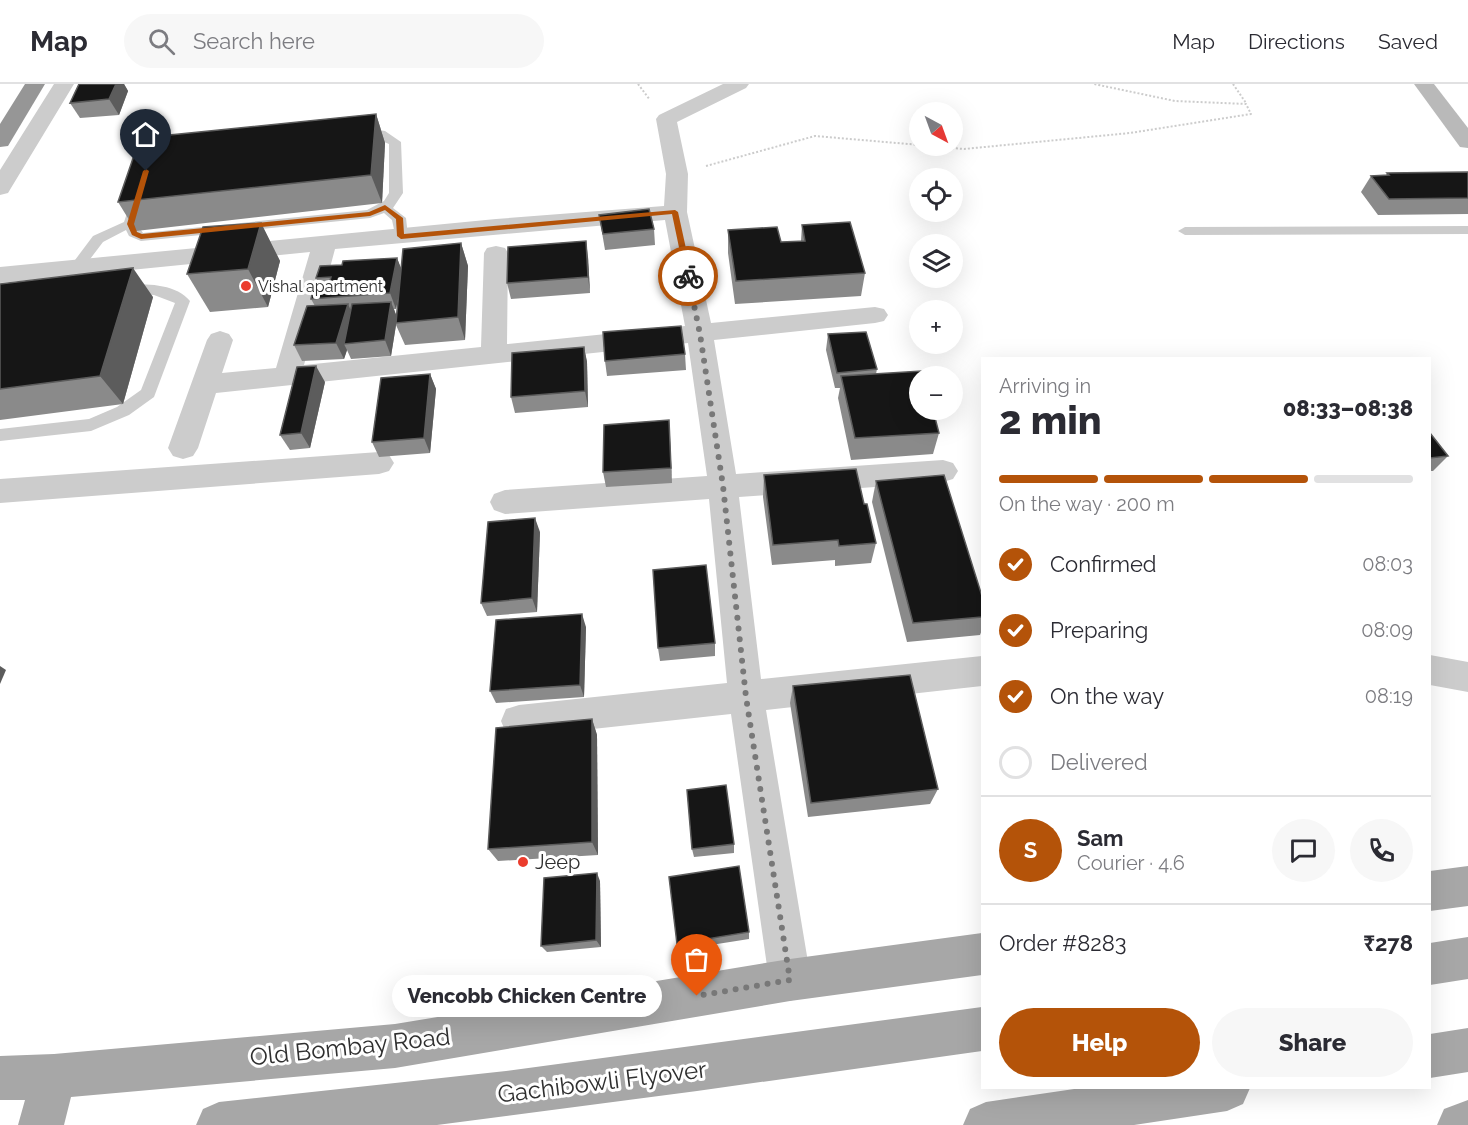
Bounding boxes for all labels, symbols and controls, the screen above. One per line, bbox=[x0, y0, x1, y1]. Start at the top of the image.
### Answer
search box bbox=[124, 14, 544, 68]
text: Map bbox=[30, 25, 88, 58]
icon: search bbox=[145, 25, 178, 58]
text: Search here bbox=[193, 28, 315, 54]
text: Map bbox=[1172, 29, 1215, 54]
text: Directions bbox=[1248, 29, 1345, 54]
text: Saved bbox=[1378, 29, 1438, 54]
north arrow bbox=[909, 102, 963, 156]
map controls bbox=[909, 102, 963, 420]
pin bbox=[120, 109, 171, 171]
icon: home bbox=[129, 118, 162, 151]
button: locate bbox=[909, 168, 963, 222]
button: layers bbox=[909, 234, 963, 288]
courier bbox=[658, 246, 718, 306]
icon: bike bbox=[672, 260, 705, 293]
place label: Vishal apartment bbox=[258, 277, 384, 296]
marker: Vishal apartment bbox=[239, 279, 253, 293]
button: + bbox=[909, 300, 963, 354]
button: − bbox=[909, 366, 963, 420]
text: Arriving in bbox=[999, 374, 1091, 398]
text: 08:33–08:38 bbox=[1283, 395, 1413, 421]
text: 2 min bbox=[999, 397, 1102, 443]
text: On the way · 200 m bbox=[999, 492, 1175, 516]
icon: check bbox=[999, 548, 1032, 581]
text: Confirmed bbox=[1050, 551, 1157, 577]
text: 08:03 bbox=[1362, 552, 1413, 576]
icon: check bbox=[999, 614, 1032, 647]
text: Preparing bbox=[1050, 617, 1148, 643]
text: 08:09 bbox=[1361, 618, 1413, 642]
icon: check bbox=[999, 680, 1032, 713]
text: On the way bbox=[1050, 683, 1164, 709]
text: 08:19 bbox=[1365, 684, 1413, 708]
text: Delivered bbox=[1050, 749, 1148, 775]
button: chat bbox=[1272, 819, 1335, 882]
button: phone bbox=[1350, 819, 1413, 882]
text: Sam bbox=[1077, 825, 1124, 851]
text: S bbox=[1024, 837, 1037, 863]
place label: Jeep bbox=[535, 850, 580, 874]
text: Courier · 4.6 bbox=[1077, 851, 1185, 875]
marker: Jeep bbox=[516, 855, 530, 869]
text: Order #8283 bbox=[999, 930, 1127, 956]
text: ₹278 bbox=[1363, 930, 1413, 956]
pin bbox=[671, 934, 722, 996]
icon: bag bbox=[680, 943, 713, 976]
callout: Vencobb Chicken Centre bbox=[391, 975, 661, 1017]
text: Vencobb Chicken Centre bbox=[408, 984, 646, 1008]
button: Help bbox=[999, 1008, 1200, 1077]
button: Share bbox=[1212, 1008, 1413, 1077]
street label: Old Bombay Road bbox=[248, 1022, 452, 1071]
street label: Gachibowli Flyover bbox=[496, 1054, 709, 1109]

